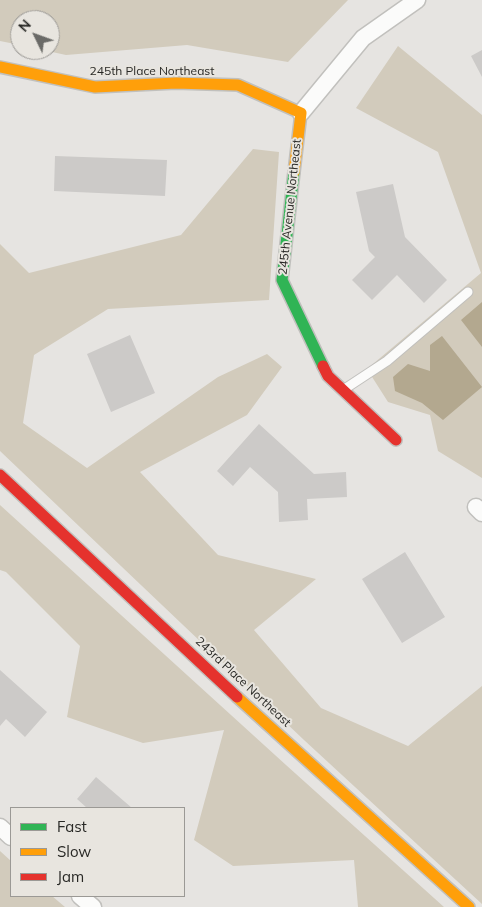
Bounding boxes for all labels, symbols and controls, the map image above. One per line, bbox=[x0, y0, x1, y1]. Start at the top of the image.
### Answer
north arrow bbox=[10, 10, 60, 60]
text: N bbox=[14, 16, 35, 36]
street label: 245th Place Northeast bbox=[90, 64, 214, 78]
street label: 245th Avenue Northeast bbox=[276, 138, 304, 276]
street label: 243rd Place Northeast bbox=[192, 634, 294, 730]
legend bbox=[10, 807, 185, 897]
text: Fast bbox=[57, 817, 87, 836]
text: Slow bbox=[57, 842, 91, 861]
text: Jam bbox=[57, 867, 84, 886]

